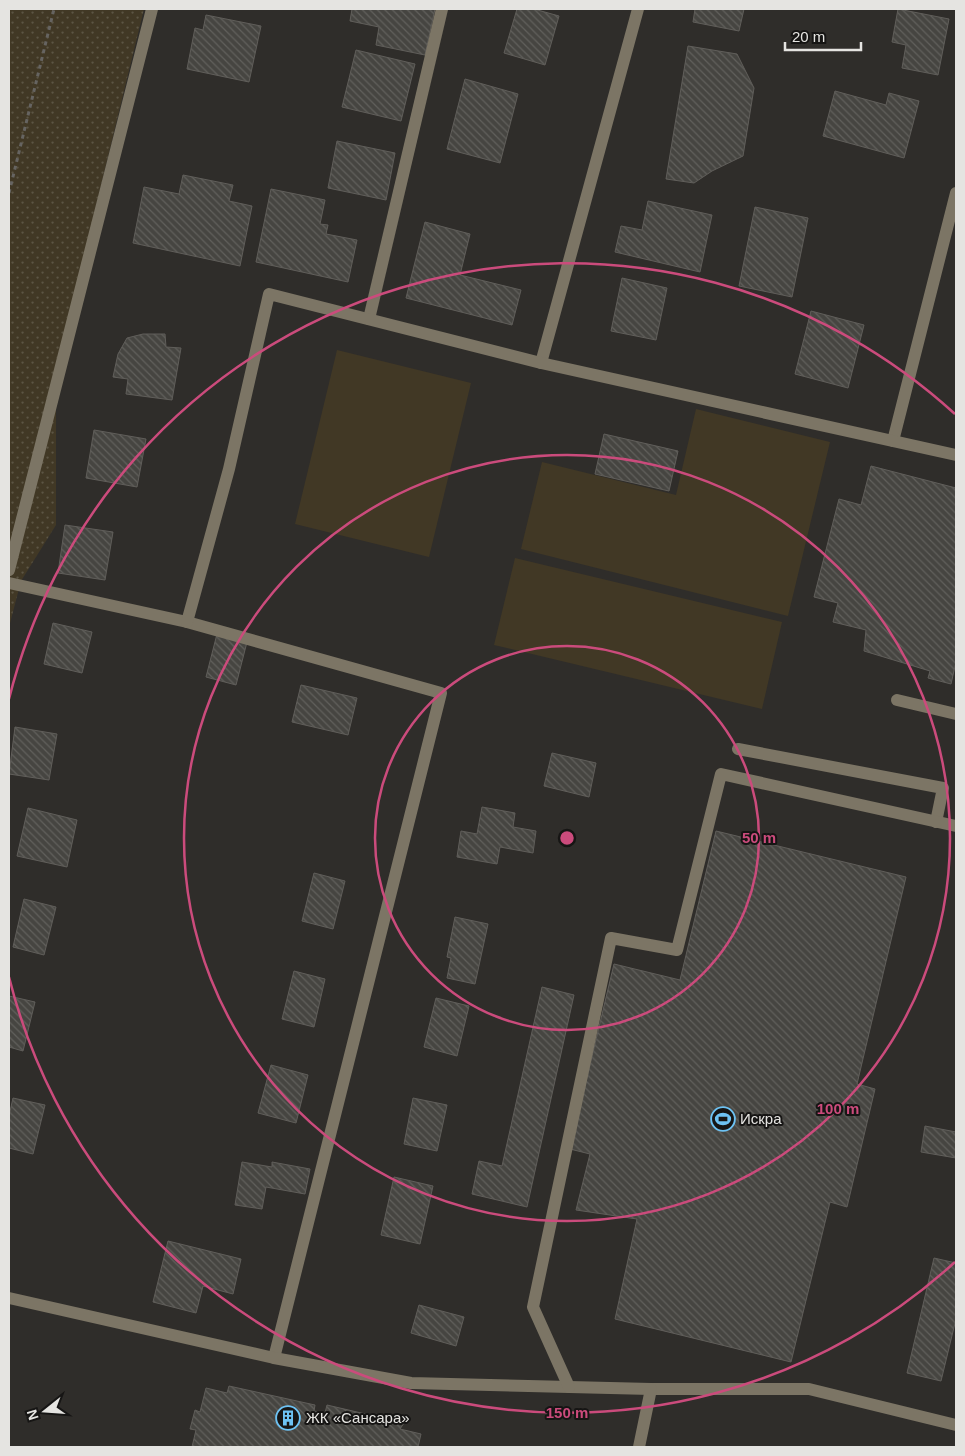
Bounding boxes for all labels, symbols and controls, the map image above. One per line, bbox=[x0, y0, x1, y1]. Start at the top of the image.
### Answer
scale bar bbox=[785, 20, 861, 52]
text: 20 m bbox=[792, 28, 825, 45]
centre of rings bbox=[558, 829, 576, 847]
text: 50 m bbox=[742, 829, 776, 846]
text: 100 m bbox=[817, 1100, 859, 1117]
sports icon: Искра bbox=[710, 1106, 736, 1132]
place label: Искра bbox=[740, 1110, 782, 1127]
north arrow bbox=[20, 1386, 70, 1436]
text: 150 m bbox=[546, 1404, 588, 1421]
building icon: ЖК «Сансара» bbox=[275, 1405, 301, 1431]
text: N bbox=[23, 1408, 42, 1422]
place label: ЖК «Сансара» bbox=[306, 1409, 410, 1426]

